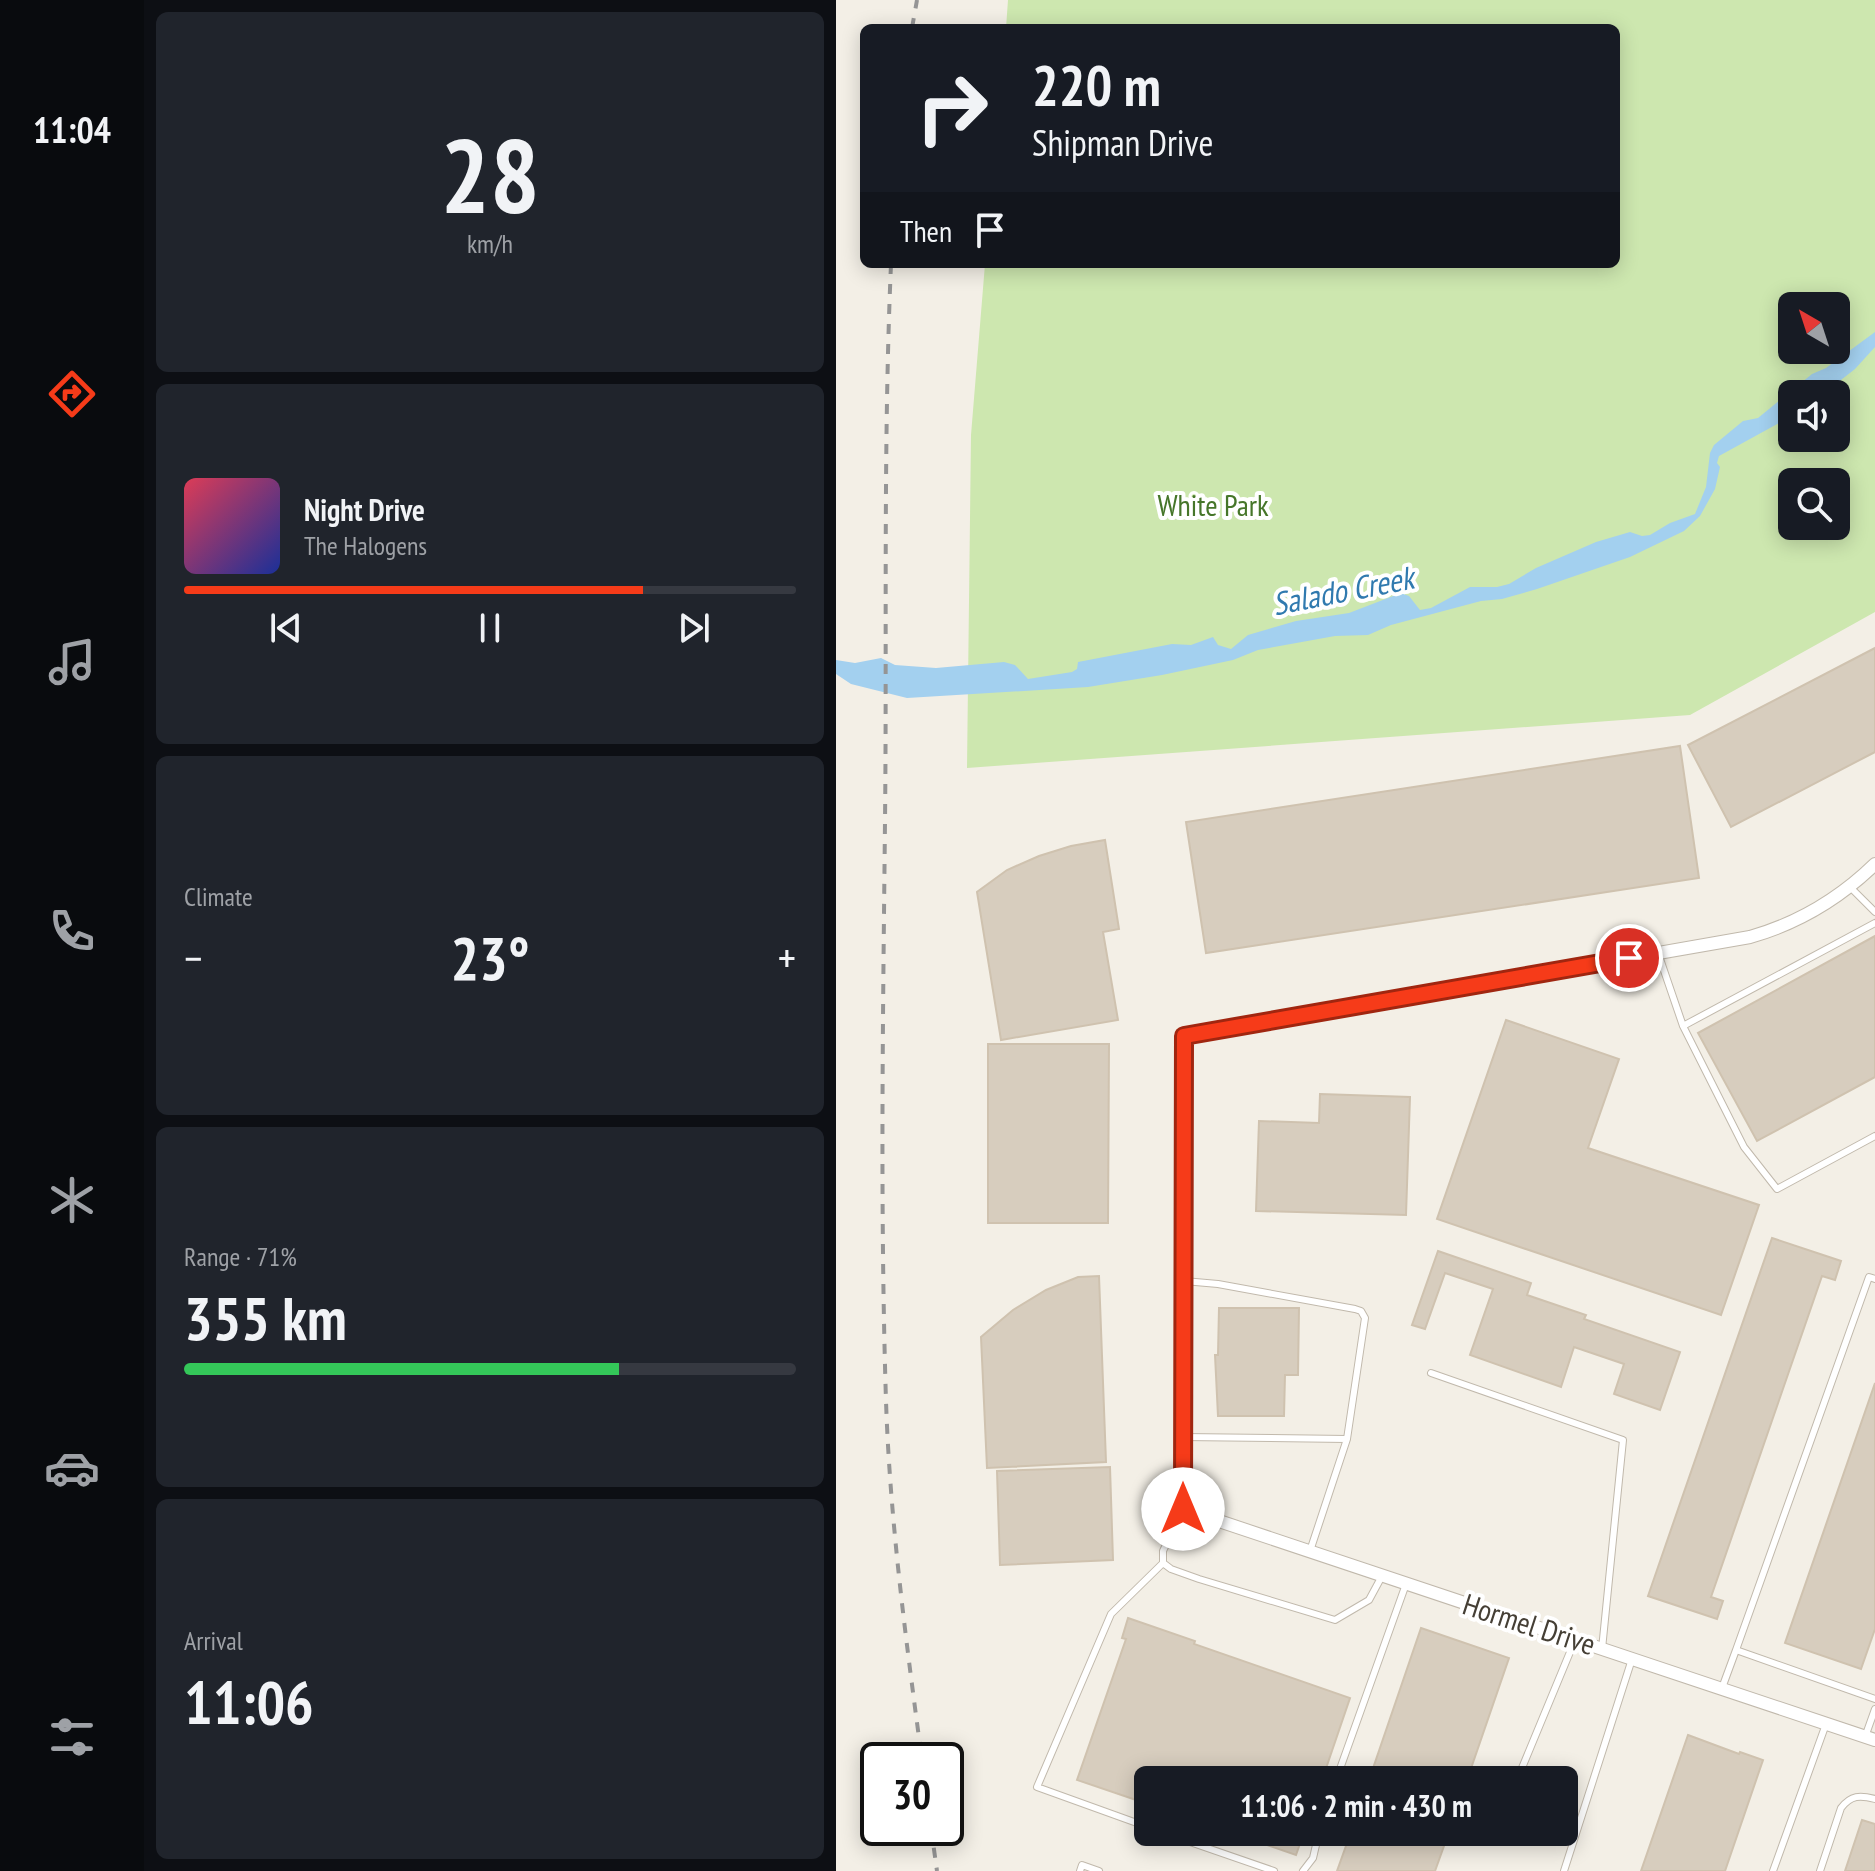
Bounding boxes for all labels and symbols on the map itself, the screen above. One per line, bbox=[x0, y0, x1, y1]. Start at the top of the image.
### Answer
north arrow bbox=[1778, 292, 1850, 364]
park label: White Park bbox=[1157, 485, 1269, 524]
water label: Salado Creek bbox=[1269, 555, 1420, 624]
pin bbox=[1595, 924, 1663, 992]
position arrow bbox=[1141, 1467, 1225, 1551]
street label: Hormel Drive bbox=[1458, 1584, 1601, 1663]
speed limit sign: 30 bbox=[860, 1742, 964, 1846]

